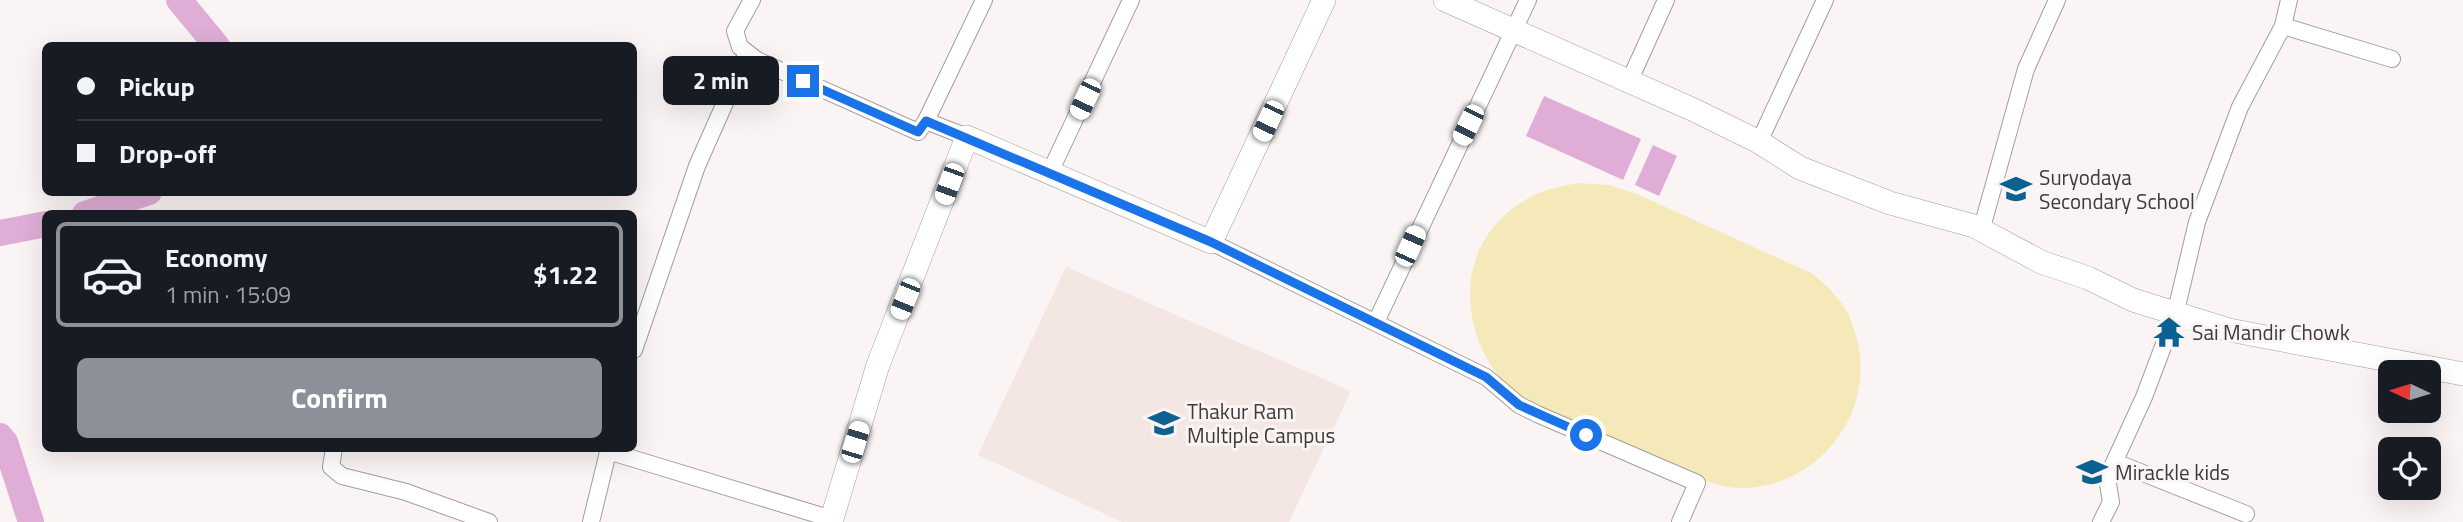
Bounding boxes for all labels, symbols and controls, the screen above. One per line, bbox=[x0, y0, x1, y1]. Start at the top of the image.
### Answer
callout: 2 min bbox=[663, 56, 778, 106]
text: 2 min bbox=[693, 63, 749, 98]
route end bbox=[787, 65, 819, 97]
text: Pickup bbox=[119, 67, 195, 106]
car bbox=[1067, 76, 1104, 122]
car bbox=[1250, 98, 1287, 144]
car bbox=[1450, 102, 1487, 148]
text: Drop-off bbox=[119, 134, 216, 173]
car bbox=[932, 161, 967, 207]
place label: Suryodaya Secondary School bbox=[2039, 161, 2195, 217]
school or university icon: Suryodaya Secondary School bbox=[1999, 172, 2033, 206]
car bbox=[1392, 223, 1429, 269]
text: Economy bbox=[165, 238, 267, 277]
icon: car bbox=[81, 243, 144, 306]
text: $1.22 bbox=[533, 255, 598, 294]
car bbox=[888, 276, 923, 322]
text: 1 min · 15:09 bbox=[165, 277, 291, 312]
temple icon: Sai Mandir Chowk bbox=[2152, 315, 2186, 349]
place label: Sai Mandir Chowk bbox=[2192, 316, 2350, 348]
button: Confirm bbox=[77, 358, 602, 438]
north arrow bbox=[2378, 360, 2441, 424]
map controls bbox=[2378, 360, 2441, 500]
place label: Thakur Ram Multiple Campus bbox=[1187, 395, 1335, 451]
school or university icon: Thakur Ram Multiple Campus bbox=[1147, 406, 1181, 440]
car bbox=[839, 419, 872, 465]
route start bbox=[1570, 419, 1602, 451]
button: locate bbox=[2378, 437, 2441, 500]
school or university icon: Mirackle kids bbox=[2075, 455, 2109, 489]
place label: Mirackle kids bbox=[2115, 456, 2230, 488]

